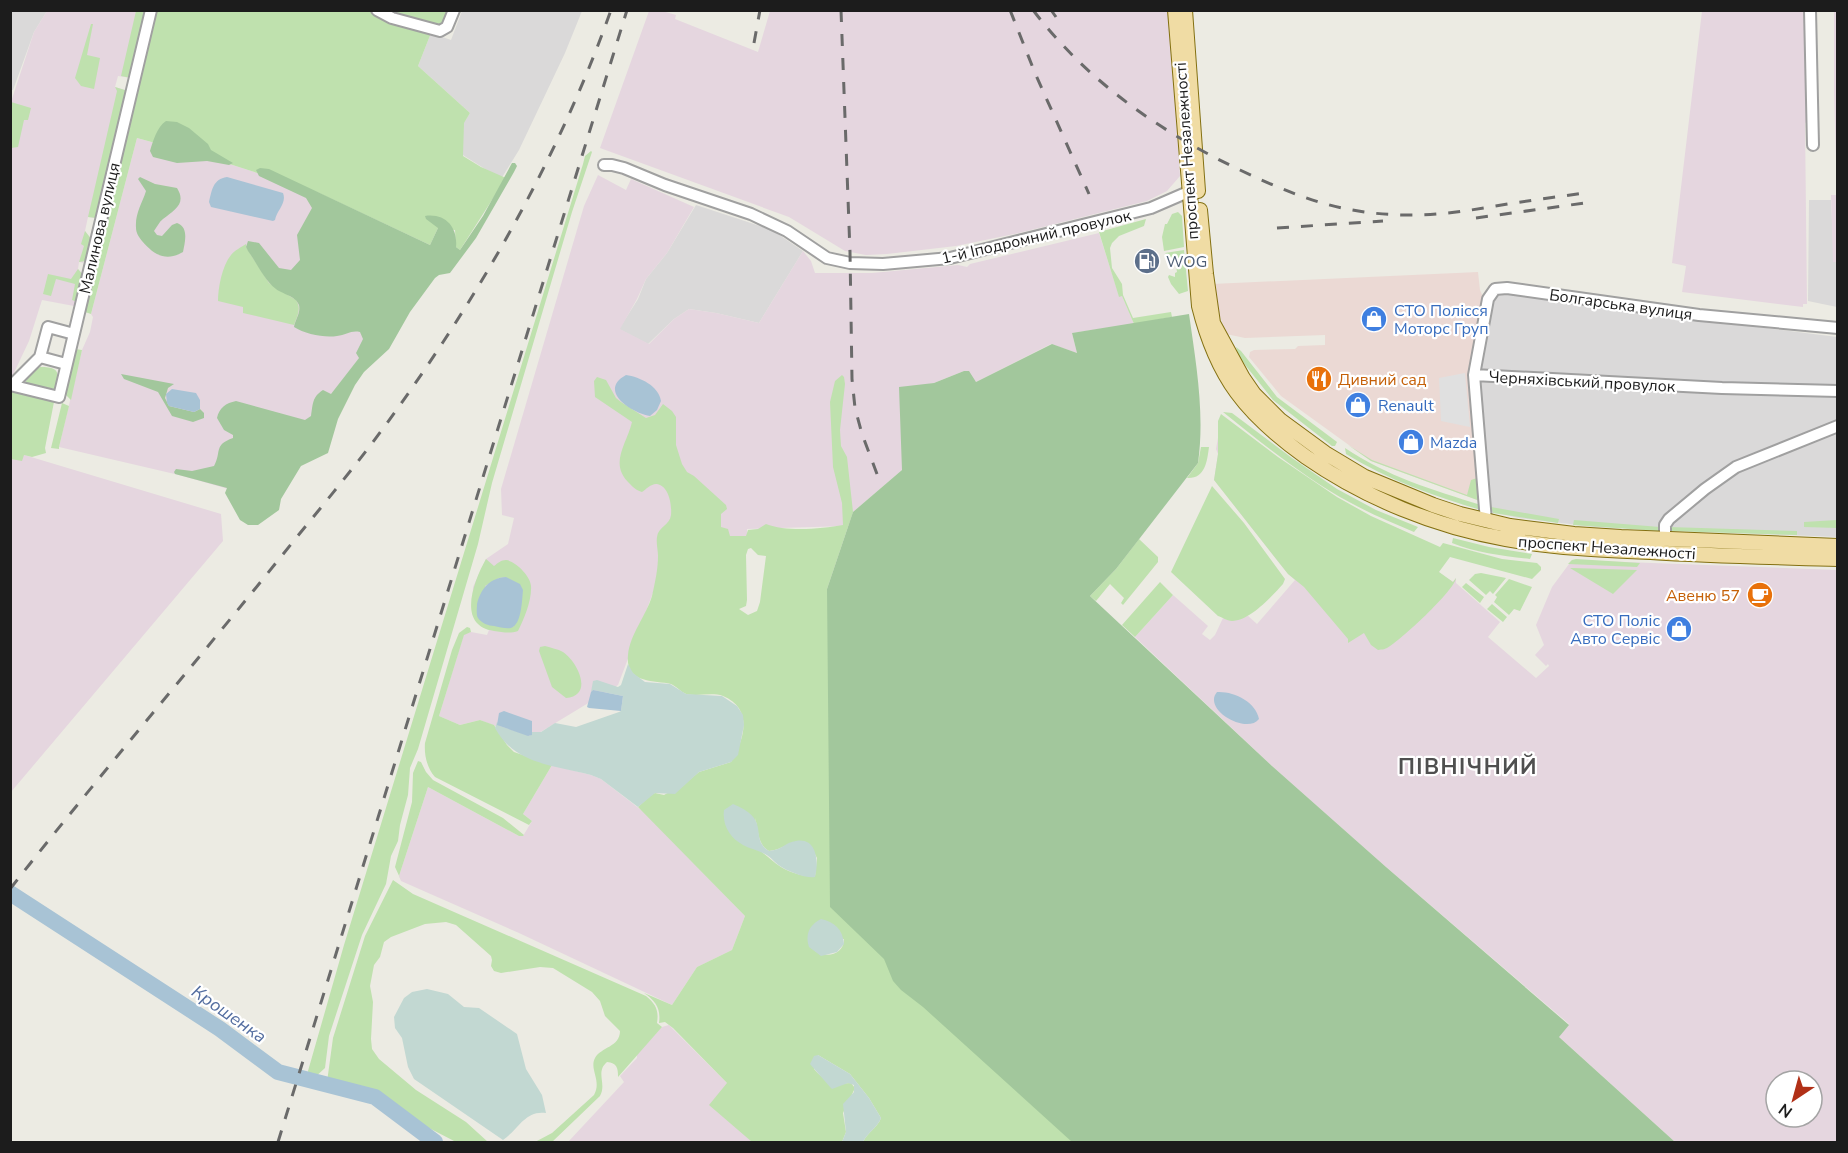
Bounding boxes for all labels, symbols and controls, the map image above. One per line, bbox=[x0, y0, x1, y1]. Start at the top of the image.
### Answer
street label: проспект Незалежності bbox=[1170, 61, 1204, 240]
street label: Малинова вулиця bbox=[74, 160, 126, 296]
street label: 1-й Іподромний провулок bbox=[939, 204, 1134, 270]
fuel station icon: WOG bbox=[1132, 246, 1162, 276]
place label: WOG bbox=[1166, 251, 1207, 273]
street label: Болгарська вулиця bbox=[1548, 284, 1694, 326]
place label: СТО Полісся Моторс Груп bbox=[1394, 300, 1489, 340]
shop icon: СТО Полісся Моторс Груп bbox=[1359, 304, 1389, 334]
restaurant icon: Дивний сад bbox=[1304, 364, 1334, 394]
street label: Черняхівський провулок bbox=[1488, 366, 1676, 398]
place label: Дивний сад bbox=[1338, 369, 1427, 391]
shop icon: Renault bbox=[1343, 390, 1373, 420]
place label: Renault bbox=[1378, 395, 1434, 417]
shop icon: Mazda bbox=[1396, 427, 1426, 457]
place label: Mazda bbox=[1430, 432, 1477, 454]
street label: проспект Незалежності bbox=[1517, 531, 1696, 565]
cafe icon: Авеню 57 bbox=[1745, 580, 1775, 610]
place label: Авеню 57 bbox=[1666, 585, 1740, 607]
place label: СТО Поліс Авто Сервіс bbox=[1570, 610, 1660, 650]
shop icon: СТО Поліс Авто Сервіс bbox=[1664, 614, 1694, 644]
district label: ПІВНІЧНИЙ bbox=[1398, 752, 1538, 782]
water label: Крошенка bbox=[187, 979, 271, 1049]
north arrow bbox=[1764, 1069, 1824, 1129]
text: N bbox=[1774, 1098, 1797, 1123]

